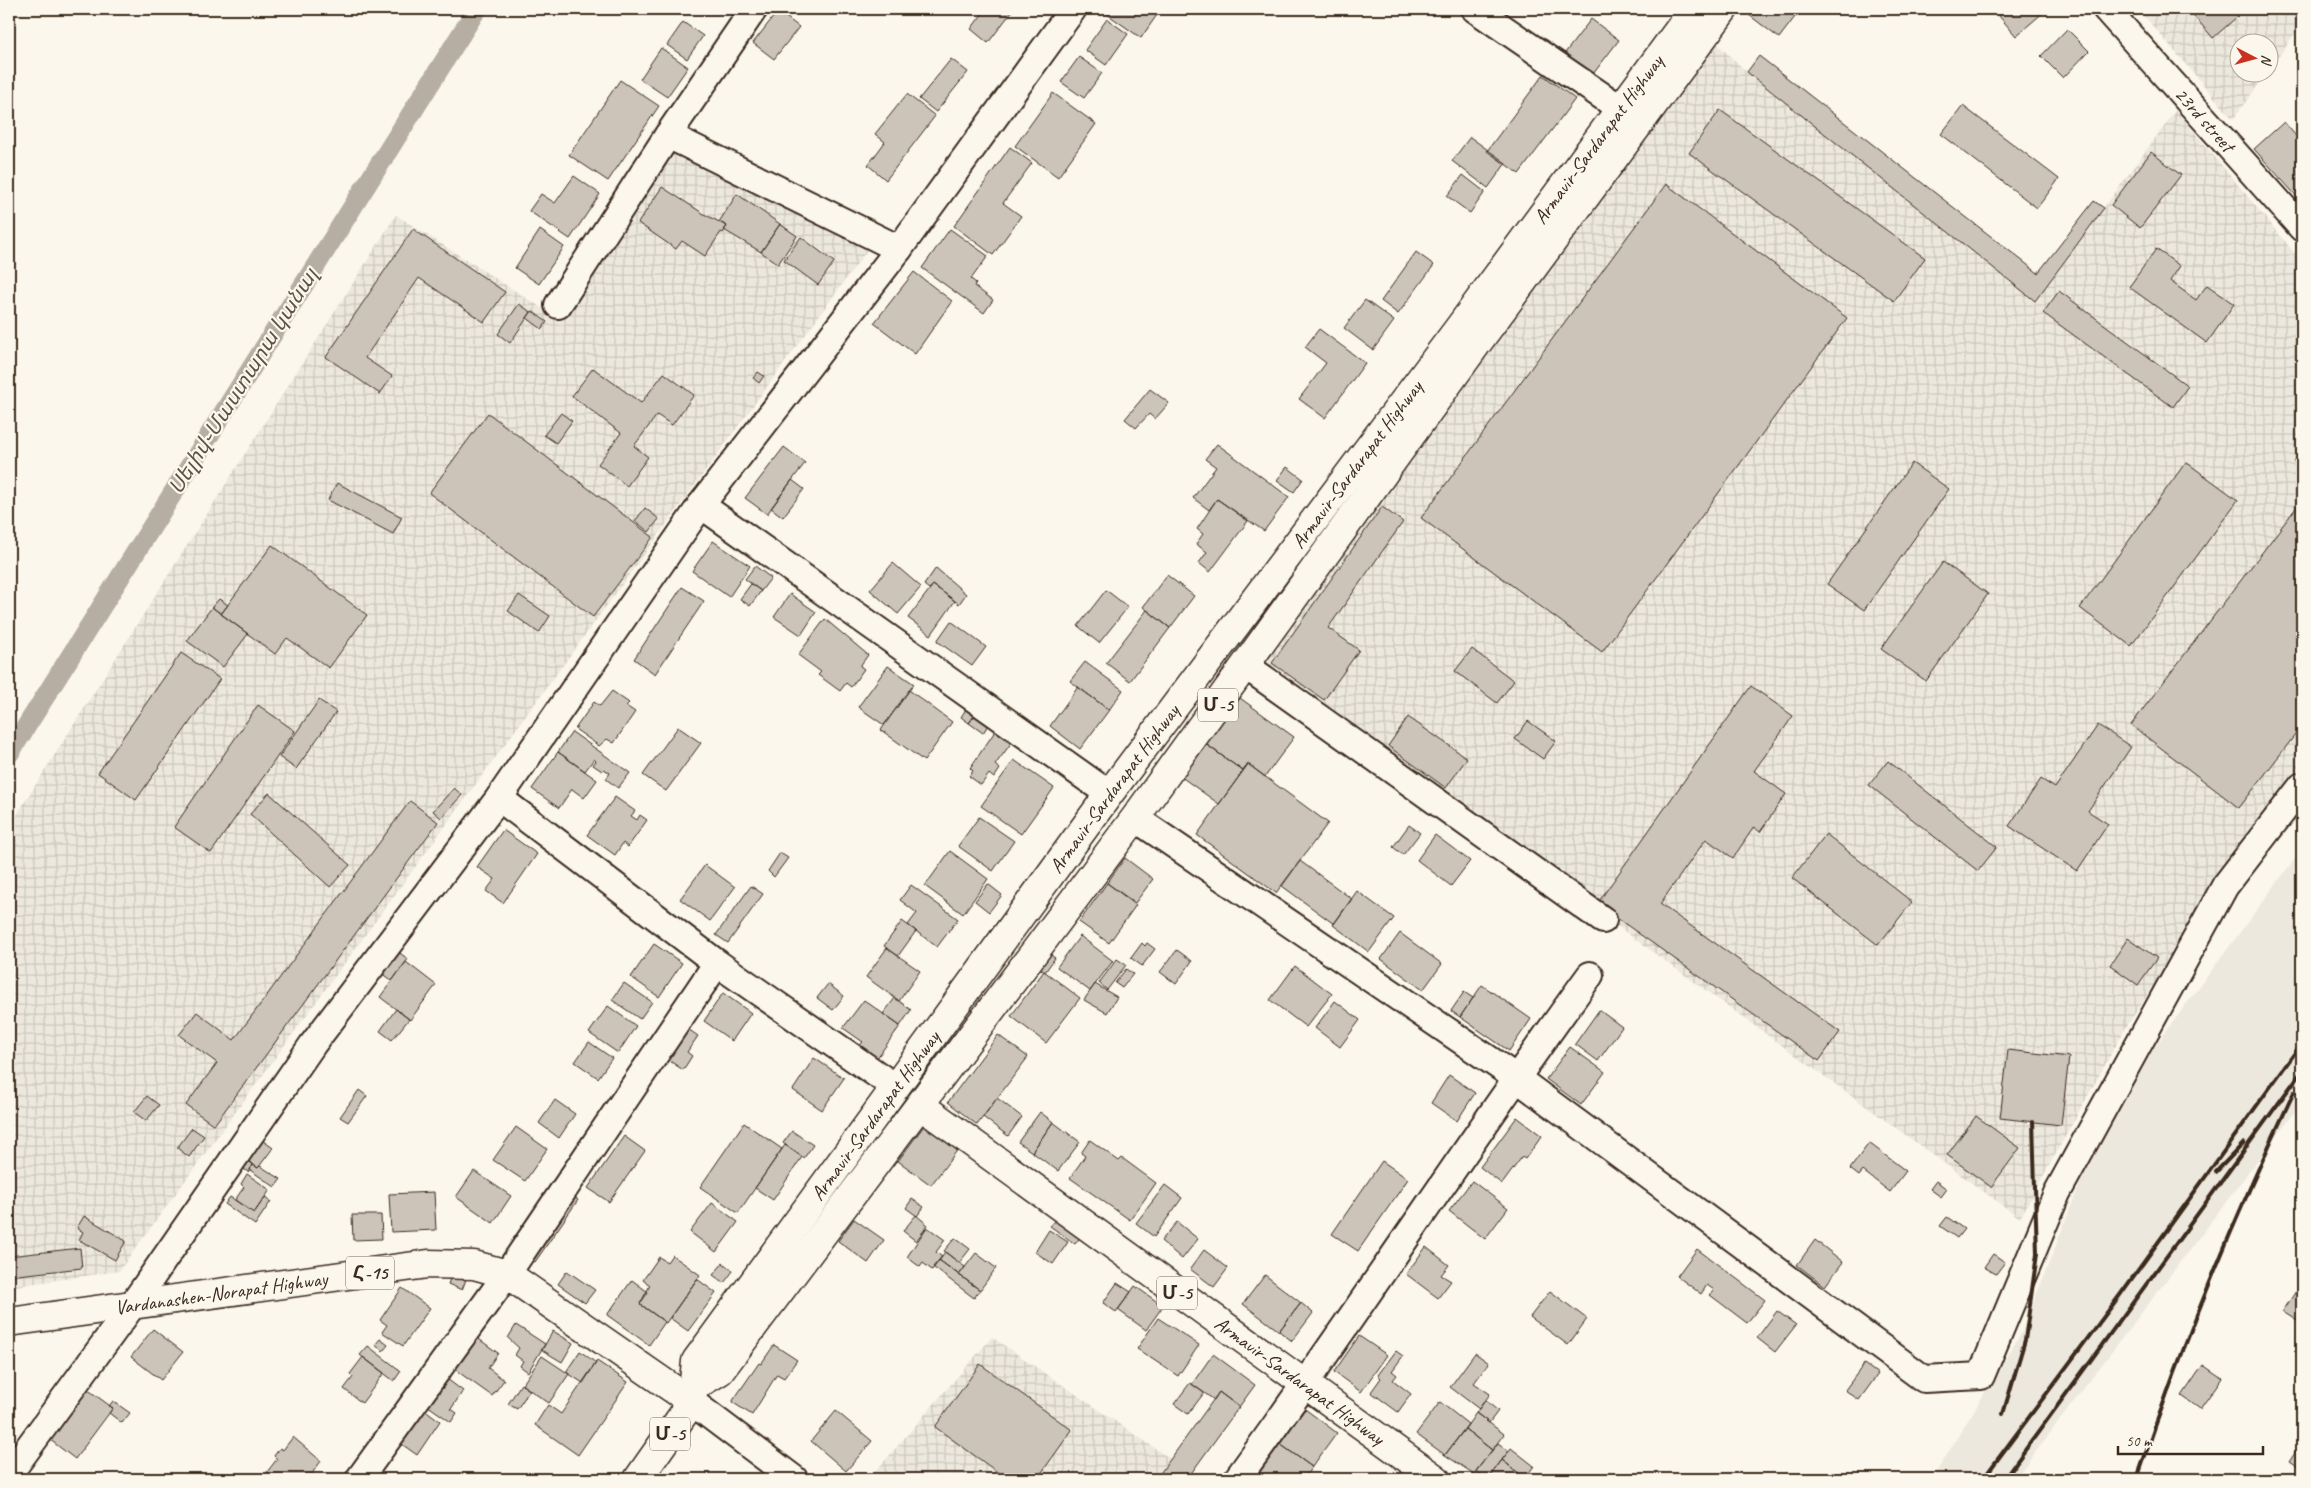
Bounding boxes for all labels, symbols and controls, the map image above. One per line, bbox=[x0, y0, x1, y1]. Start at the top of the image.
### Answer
north arrow bbox=[2228, 32, 2278, 82]
street label: Armavir-Sardarapat Highway bbox=[1528, 48, 1670, 228]
text: N bbox=[2257, 54, 2275, 67]
street label: 23rd street bbox=[2169, 82, 2242, 159]
water label: Սելիվ֊Մաստարա կանալ bbox=[163, 262, 324, 499]
street label: Armavir-Sardarapat Highway bbox=[1285, 374, 1429, 553]
road number: Մ-5 bbox=[1198, 688, 1238, 722]
street label: Armavir-Sardarapat Highway bbox=[1043, 698, 1186, 878]
street label: Armavir-Sardarapat Highway bbox=[805, 1024, 946, 1205]
road number: Հ-15 bbox=[346, 1256, 394, 1290]
street label: Vardanashen-Norapat Highway bbox=[113, 1265, 331, 1320]
road number: Մ-5 bbox=[1157, 1276, 1197, 1310]
street label: Armavir-Sardarapat Highway bbox=[1210, 1310, 1391, 1451]
road number: Մ-5 bbox=[650, 1418, 690, 1450]
scale bar bbox=[2118, 1423, 2264, 1455]
text: 50 m bbox=[2126, 1432, 2153, 1451]

